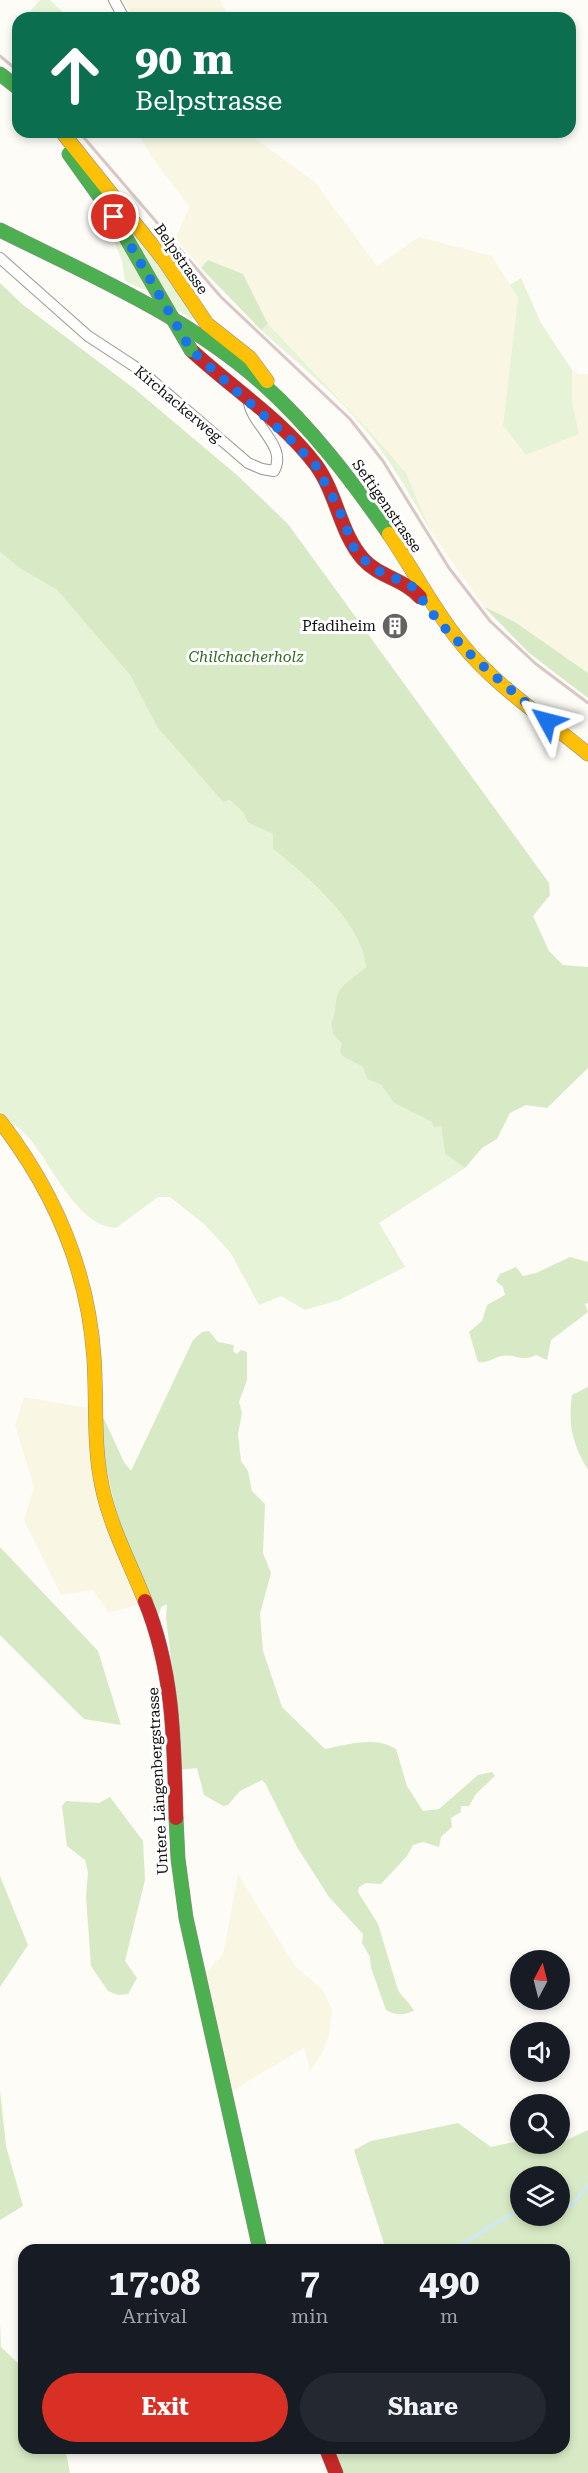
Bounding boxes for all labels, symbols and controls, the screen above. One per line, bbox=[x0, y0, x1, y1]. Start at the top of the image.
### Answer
text: 90 m bbox=[135, 35, 233, 84]
icon: ahead bbox=[36, 36, 114, 114]
text: Belpstrasse bbox=[135, 85, 282, 117]
pin bbox=[88, 191, 139, 242]
icon: arrive bbox=[97, 200, 130, 233]
street label: Belpstrasse bbox=[150, 220, 212, 298]
street label: Kirchackerweg bbox=[131, 362, 226, 446]
street label: Seftigenstrasse bbox=[348, 456, 426, 556]
building icon: Pfadiheim bbox=[380, 611, 410, 641]
place label: Pfadiheim bbox=[302, 617, 376, 635]
park label: Chilchacherholz bbox=[188, 648, 304, 666]
position arrow bbox=[515, 689, 579, 753]
street label: Untere Längenbergstrasse bbox=[144, 1687, 172, 1875]
north arrow bbox=[510, 1950, 570, 2010]
map controls bbox=[510, 1950, 570, 2226]
button: sound bbox=[510, 2022, 570, 2082]
button: search bbox=[510, 2094, 570, 2154]
button: layers bbox=[510, 2166, 570, 2226]
text: 17:08 bbox=[109, 2262, 200, 2304]
text: 7 bbox=[300, 2262, 320, 2304]
text: 490 bbox=[419, 2262, 479, 2304]
text: Arrival bbox=[122, 2304, 187, 2328]
text: min bbox=[291, 2304, 328, 2328]
text: m bbox=[440, 2304, 458, 2328]
button: Exit bbox=[42, 2373, 288, 2442]
button: Share bbox=[300, 2373, 546, 2442]

